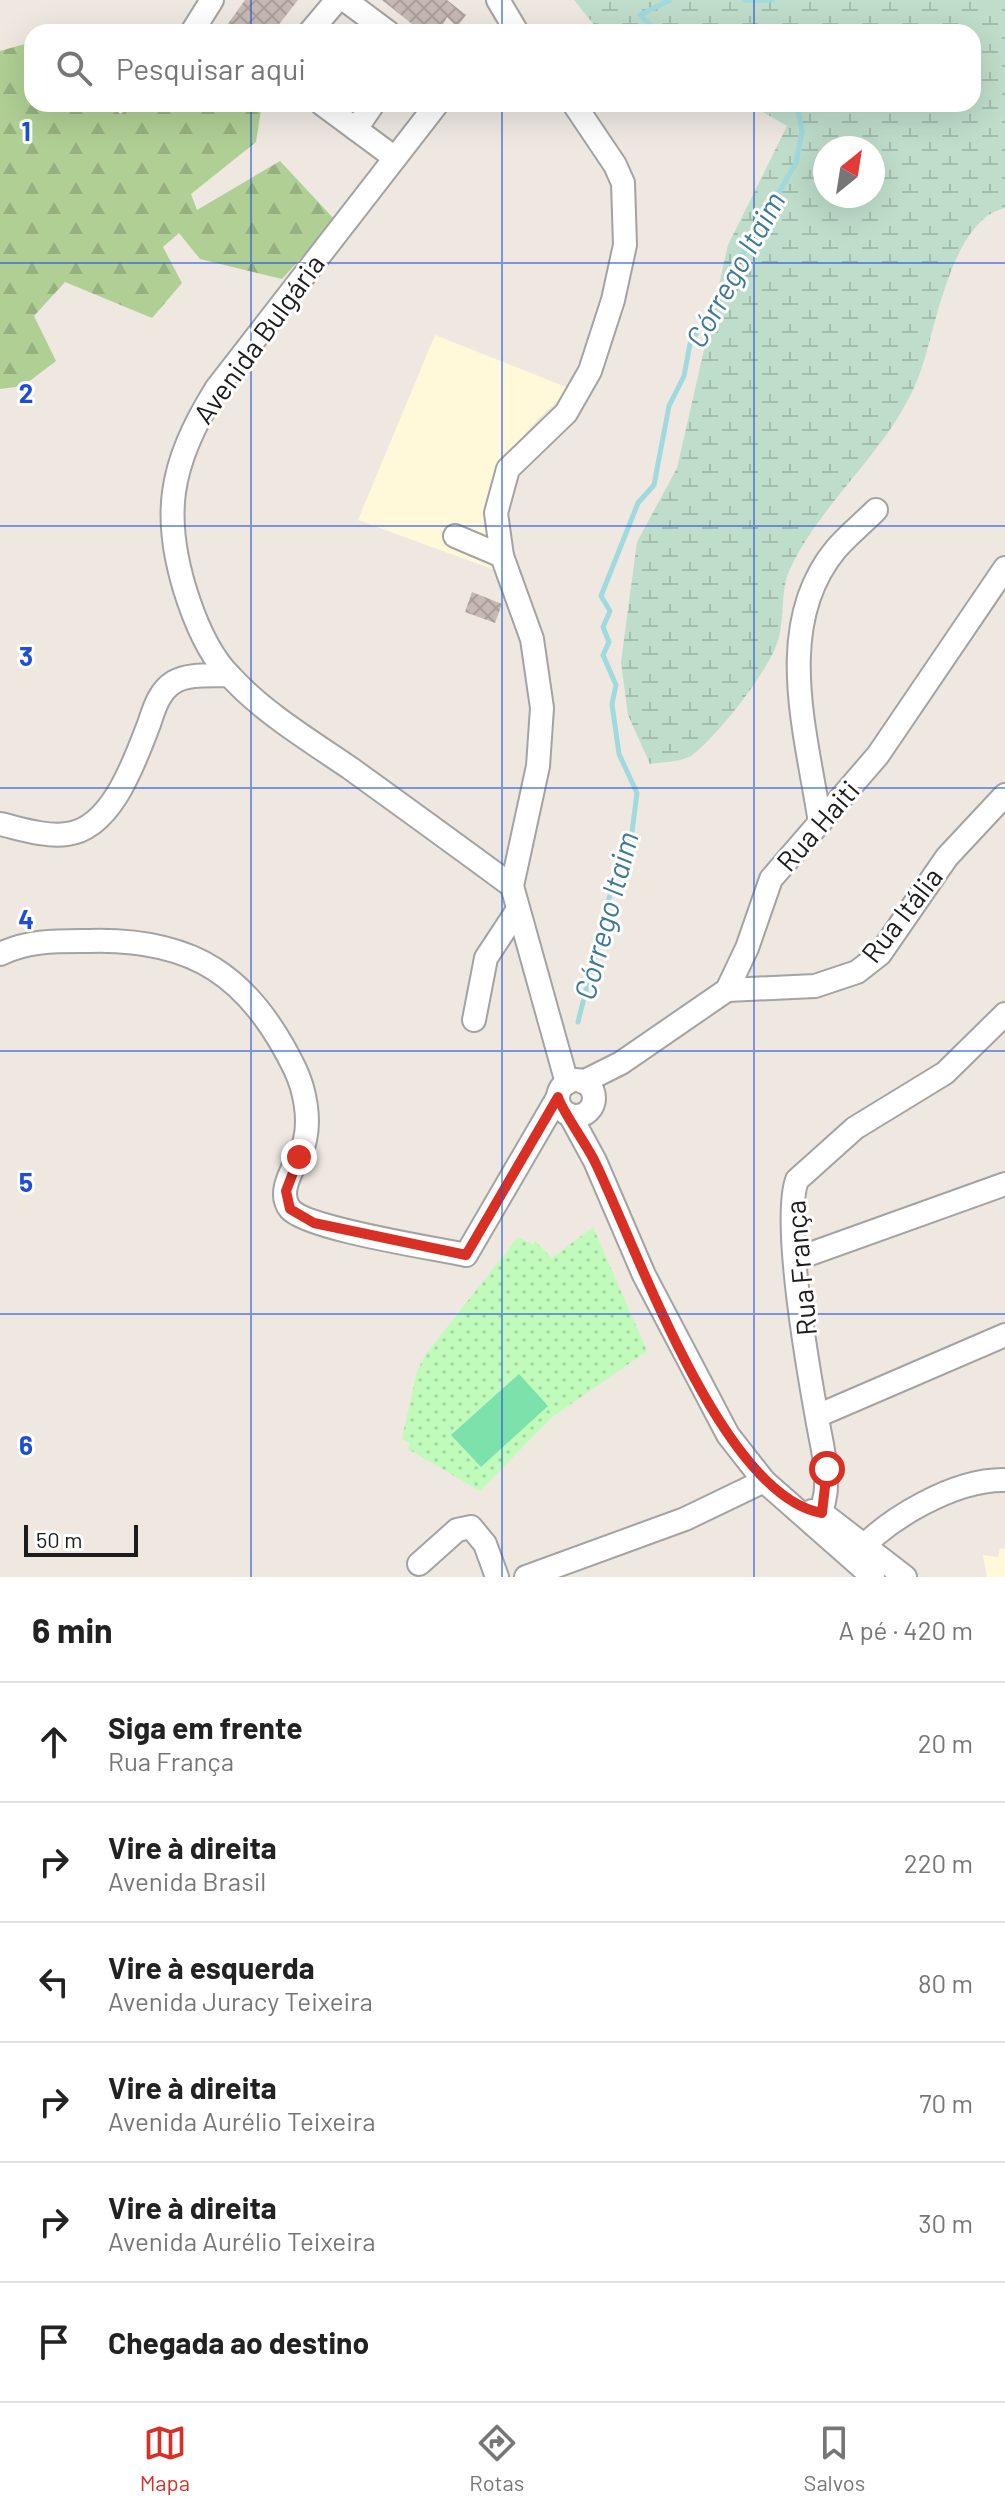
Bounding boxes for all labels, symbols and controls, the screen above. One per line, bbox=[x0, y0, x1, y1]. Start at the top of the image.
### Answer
search box bbox=[24, 24, 981, 112]
icon: search bbox=[52, 46, 96, 90]
text: Pesquisar aqui bbox=[116, 50, 306, 86]
text: 1 bbox=[21, 115, 31, 146]
north arrow bbox=[813, 136, 885, 208]
water label: Córrego Itaim bbox=[677, 185, 792, 353]
street label: Avenida Bulgária bbox=[185, 247, 331, 430]
text: 2 bbox=[19, 377, 33, 408]
text: 3 bbox=[19, 640, 33, 671]
street label: Rua Haiti bbox=[769, 773, 866, 878]
water label: Córrego Itaim bbox=[565, 828, 645, 1003]
street label: Rua Itália bbox=[853, 860, 949, 969]
text: 4 bbox=[18, 903, 34, 934]
route end bbox=[281, 1139, 317, 1175]
text: 5 bbox=[19, 1166, 33, 1197]
street label: Rua França bbox=[777, 1199, 823, 1337]
text: 6 bbox=[19, 1429, 33, 1460]
route start bbox=[809, 1451, 845, 1487]
scale bar bbox=[24, 1521, 138, 1557]
text: 50 m bbox=[36, 1526, 82, 1552]
text: 6 min bbox=[32, 1609, 113, 1650]
text: A pé · 420 m bbox=[838, 1614, 973, 1645]
text: Siga em frente bbox=[108, 1709, 303, 1745]
icon: ahead bbox=[32, 1720, 76, 1764]
text: 20 m bbox=[918, 1727, 973, 1758]
text: Rua França bbox=[108, 1745, 234, 1776]
text: Vire à direita bbox=[108, 1829, 277, 1865]
icon: right bbox=[32, 1840, 76, 1884]
text: 220 m bbox=[904, 1847, 973, 1878]
text: Avenida Brasil bbox=[108, 1865, 266, 1896]
text: Vire à esquerda bbox=[108, 1949, 315, 1985]
icon: left bbox=[32, 1960, 76, 2004]
text: 80 m bbox=[918, 1967, 973, 1998]
text: Avenida Juracy Teixeira bbox=[108, 1985, 373, 2016]
text: Vire à direita bbox=[108, 2069, 277, 2105]
icon: right bbox=[32, 2080, 76, 2124]
text: 70 m bbox=[919, 2087, 973, 2118]
text: Avenida Aurélio Teixeira bbox=[108, 2105, 376, 2136]
text: Vire à direita bbox=[108, 2189, 277, 2225]
icon: right bbox=[32, 2200, 76, 2244]
text: 30 m bbox=[918, 2207, 973, 2238]
text: Avenida Aurélio Teixeira bbox=[108, 2225, 376, 2256]
icon: arrive bbox=[32, 2320, 76, 2364]
text: Chegada ao destino bbox=[108, 2324, 369, 2360]
tab: Mapa bbox=[140, 2421, 190, 2495]
tab: Rotas bbox=[469, 2421, 524, 2495]
tab: Salvos bbox=[804, 2421, 865, 2495]

